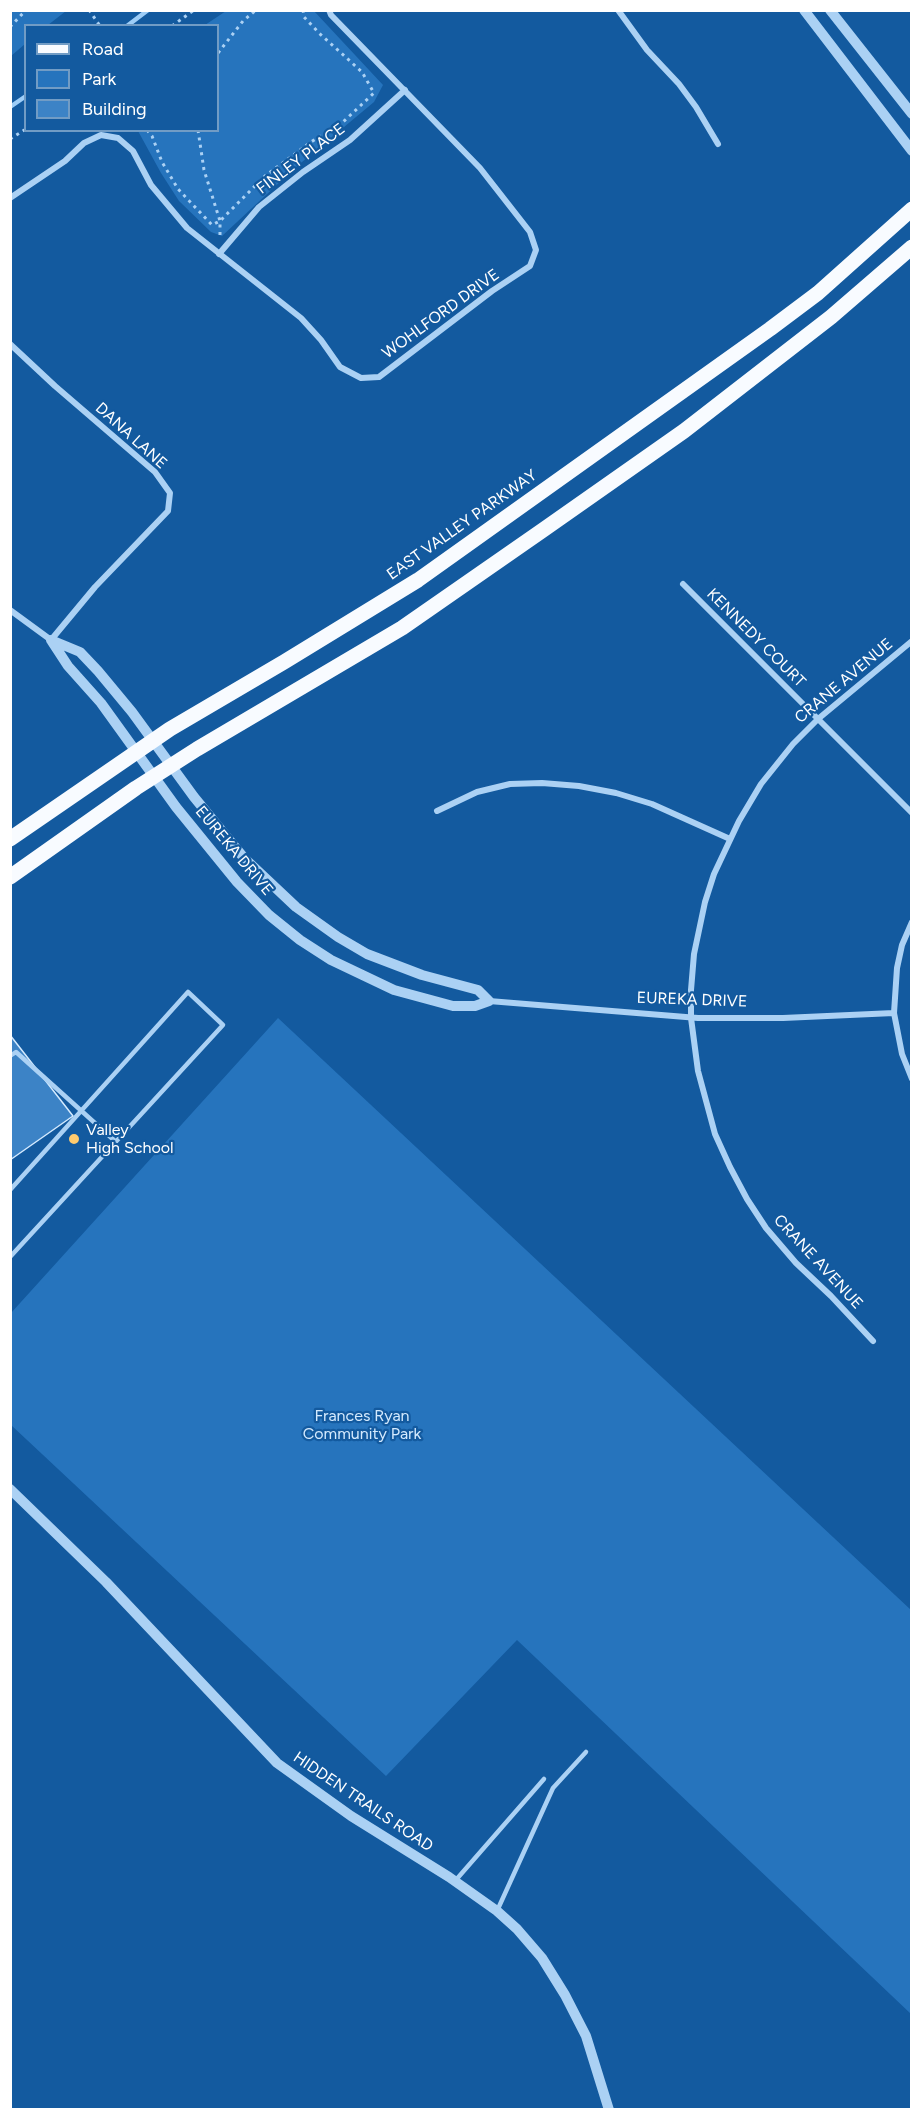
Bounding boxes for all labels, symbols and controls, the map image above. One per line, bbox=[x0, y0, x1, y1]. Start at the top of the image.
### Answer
legend bbox=[24, 24, 219, 132]
text: Road bbox=[82, 38, 123, 60]
text: Park bbox=[82, 68, 116, 90]
text: Building bbox=[82, 98, 147, 120]
street label: FINLEY PLACE bbox=[253, 119, 349, 199]
street label: WOHLFORD DRIVE bbox=[379, 265, 503, 363]
street label: DANA LANE bbox=[91, 399, 171, 473]
street label: EAST VALLEY PARKWAY bbox=[383, 466, 541, 584]
street label: KENNEDY COURT bbox=[703, 585, 809, 691]
street label: CRANE AVENUE bbox=[791, 634, 897, 728]
street label: EUREKA DRIVE bbox=[191, 802, 277, 900]
street label: EUREKA DRIVE bbox=[636, 988, 748, 1012]
place label: Valley High School bbox=[86, 1120, 173, 1158]
marker: Valley High School bbox=[67, 1132, 81, 1146]
street label: CRANE AVENUE bbox=[769, 1211, 867, 1313]
park label: Frances Ryan Community Park bbox=[303, 1406, 421, 1444]
street label: HIDDEN TRAILS ROAD bbox=[289, 1748, 437, 1856]

